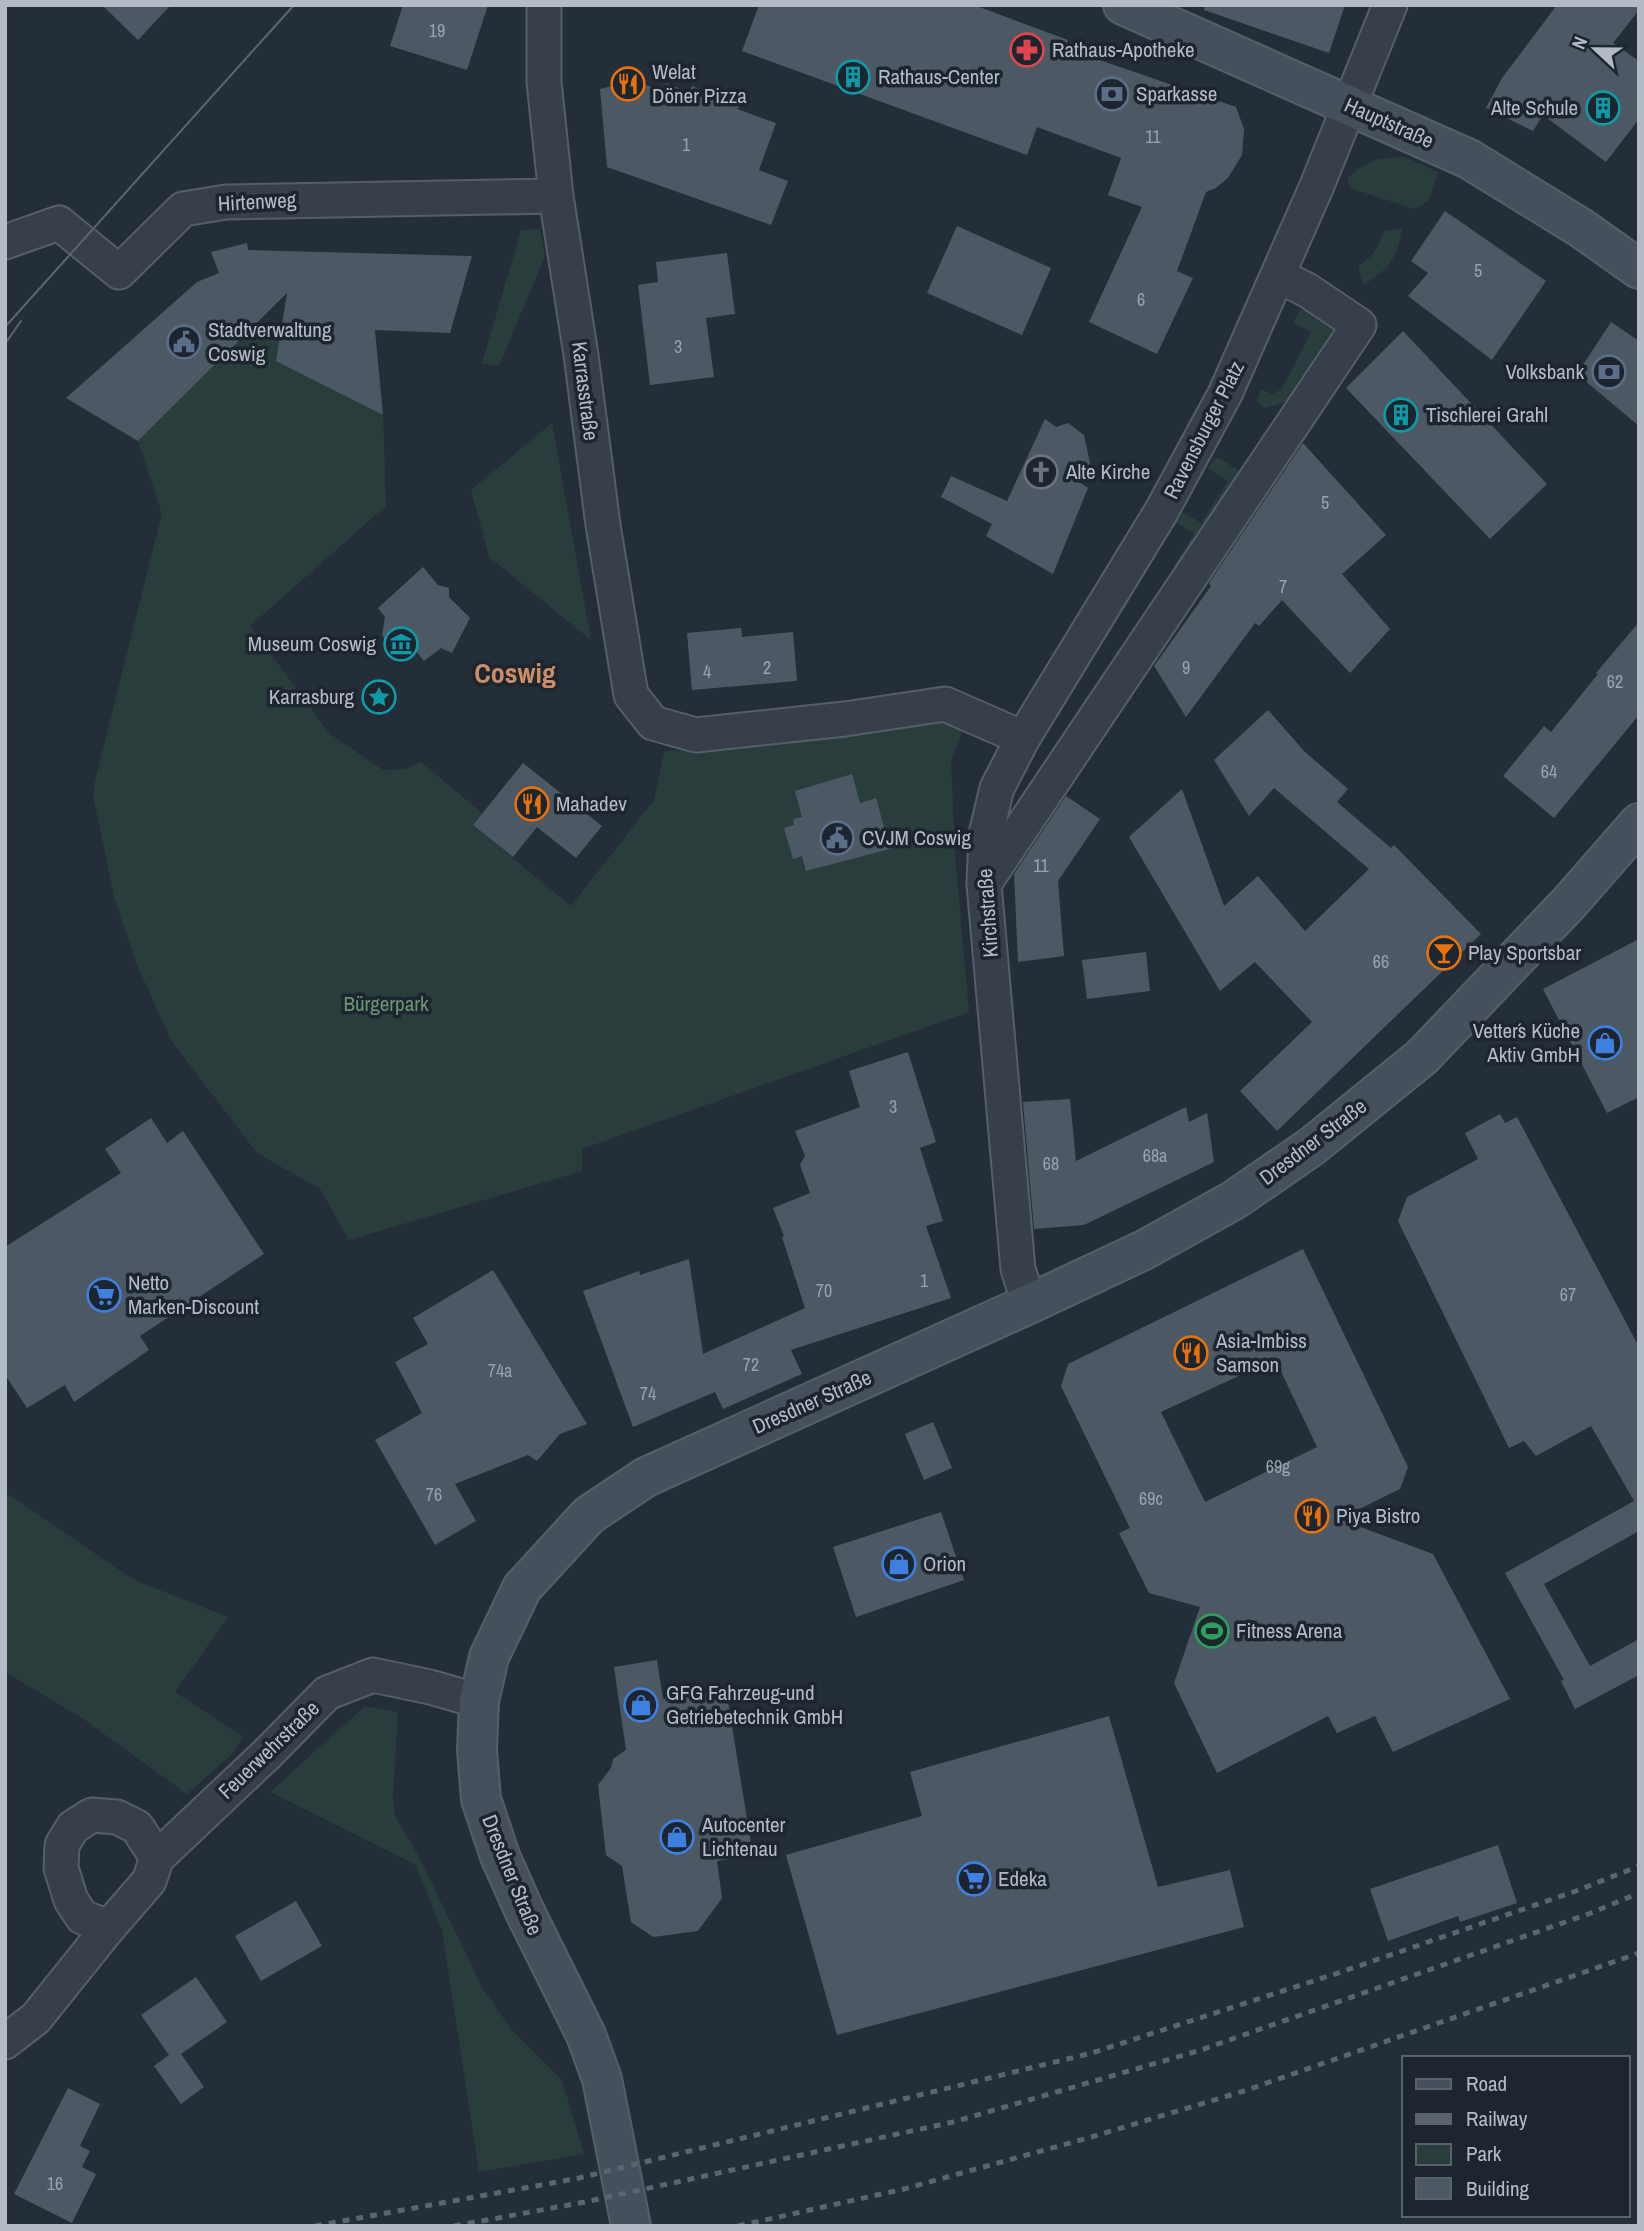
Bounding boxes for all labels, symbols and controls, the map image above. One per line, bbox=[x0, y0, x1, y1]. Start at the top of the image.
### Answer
north arrow bbox=[1560, 14, 1630, 84]
house number: 19 bbox=[429, 18, 445, 43]
pharmacy icon: Rathaus-Apotheke bbox=[1008, 31, 1046, 69]
text: N bbox=[1565, 33, 1593, 53]
place label: Rathaus-Apotheke bbox=[1052, 35, 1195, 64]
place label: Welat Döner Pizza bbox=[652, 57, 747, 110]
building icon: Rathaus-Center bbox=[834, 58, 872, 96]
place label: Rathaus-Center bbox=[878, 62, 1000, 91]
restaurant icon: Welat Döner Pizza bbox=[609, 65, 647, 103]
bank icon: Sparkasse bbox=[1093, 75, 1131, 113]
place label: Sparkasse bbox=[1136, 79, 1217, 108]
building icon: Alte Schule bbox=[1584, 89, 1622, 127]
street label: Hauptstraße bbox=[1340, 90, 1438, 155]
place label: Alte Schule bbox=[1490, 93, 1578, 122]
house number: 11 bbox=[1145, 124, 1161, 149]
house number: 1 bbox=[682, 132, 691, 157]
street label: Hirtenweg bbox=[217, 185, 297, 218]
house number: 5 bbox=[1474, 258, 1482, 283]
house number: 6 bbox=[1137, 287, 1145, 312]
place label: Stadtverwaltung Coswig bbox=[208, 315, 332, 368]
public building icon: Stadtverwaltung Coswig bbox=[165, 323, 203, 361]
house number: 3 bbox=[674, 334, 682, 359]
street label: Karrasstraße bbox=[565, 340, 606, 442]
bank icon: Volksbank bbox=[1590, 353, 1628, 391]
street label: Ravensburger Platz bbox=[1156, 355, 1251, 504]
place label: Volksbank bbox=[1506, 357, 1584, 386]
building icon: Tischlerei Grahl bbox=[1382, 396, 1420, 434]
place label: Tischlerei Grahl bbox=[1426, 400, 1548, 429]
church icon: Alte Kirche bbox=[1022, 453, 1060, 491]
place label: Alte Kirche bbox=[1065, 457, 1150, 486]
house number: 5 bbox=[1321, 490, 1329, 515]
house number: 7 bbox=[1279, 574, 1287, 599]
museum icon: Museum Coswig bbox=[382, 625, 420, 663]
place label: Museum Coswig bbox=[248, 629, 376, 658]
district label: Coswig bbox=[474, 654, 556, 692]
house number: 2 bbox=[763, 655, 771, 680]
house number: 9 bbox=[1182, 655, 1190, 680]
house number: 4 bbox=[703, 659, 711, 684]
house number: 62 bbox=[1607, 669, 1623, 694]
place icon: Karrasburg bbox=[360, 678, 398, 716]
place label: Karrasburg bbox=[269, 682, 354, 711]
house number: 64 bbox=[1541, 759, 1557, 784]
restaurant icon: Mahadev bbox=[513, 785, 551, 823]
place label: Mahadev bbox=[556, 789, 627, 818]
public building icon: CVJM Coswig bbox=[818, 819, 856, 857]
place label: CVJM Coswig bbox=[862, 823, 971, 852]
house number: 11 bbox=[1033, 853, 1049, 878]
street label: Kirchstraße bbox=[970, 868, 1005, 958]
bar icon: Play Sportsbar bbox=[1425, 934, 1463, 972]
place label: Play Sportsbar bbox=[1468, 938, 1581, 967]
house number: 66 bbox=[1373, 949, 1389, 974]
park label: Bürgerpark bbox=[343, 989, 429, 1018]
place label: Vetter´s Küche Aktiv GmbH bbox=[1473, 1016, 1580, 1069]
shop icon: Vetter´s Küche Aktiv GmbH bbox=[1586, 1024, 1624, 1062]
street label: Dresdner Straße bbox=[1253, 1092, 1372, 1191]
house number: 3 bbox=[889, 1094, 897, 1119]
house number: 68a bbox=[1143, 1143, 1167, 1168]
house number: 68 bbox=[1043, 1151, 1059, 1176]
place label: Netto Marken-Discount bbox=[128, 1268, 259, 1321]
house number: 1 bbox=[920, 1268, 929, 1293]
supermarket icon: Netto Marken-Discount bbox=[85, 1276, 123, 1314]
house number: 70 bbox=[816, 1278, 832, 1303]
house number: 67 bbox=[1560, 1282, 1576, 1307]
place label: Asia-Imbiss Samson bbox=[1215, 1326, 1307, 1379]
restaurant icon: Asia-Imbiss Samson bbox=[1172, 1334, 1210, 1372]
house number: 72 bbox=[743, 1352, 759, 1377]
house number: 74a bbox=[488, 1358, 512, 1383]
street label: Dresdner Straße bbox=[748, 1362, 876, 1441]
house number: 74 bbox=[640, 1381, 656, 1406]
house number: 69g bbox=[1266, 1454, 1291, 1479]
house number: 76 bbox=[426, 1482, 442, 1507]
house number: 69c bbox=[1139, 1486, 1163, 1511]
restaurant icon: Piya Bistro bbox=[1293, 1497, 1331, 1535]
place label: Piya Bistro bbox=[1336, 1501, 1420, 1530]
shop icon: Orion bbox=[880, 1545, 918, 1583]
place label: Orion bbox=[923, 1549, 966, 1578]
sports icon: Fitness Arena bbox=[1193, 1612, 1231, 1650]
place label: Fitness Arena bbox=[1236, 1616, 1343, 1645]
place label: GFG Fahrzeug-und Getriebetechnik GmbH bbox=[666, 1678, 843, 1731]
shop icon: GFG Fahrzeug-und Getriebetechnik GmbH bbox=[622, 1686, 660, 1724]
street label: Feuerwehrstraße bbox=[212, 1694, 326, 1805]
street label: Dresdner Straße bbox=[475, 1810, 550, 1939]
place label: Autocenter Lichtenau bbox=[701, 1810, 786, 1863]
shop icon: Autocenter Lichtenau bbox=[658, 1818, 696, 1856]
supermarket icon: Edeka bbox=[955, 1860, 993, 1898]
place label: Edeka bbox=[998, 1864, 1047, 1893]
legend bbox=[1402, 2056, 1630, 2217]
text: Road bbox=[1466, 2069, 1507, 2098]
text: Railway bbox=[1466, 2104, 1528, 2133]
text: Park bbox=[1466, 2139, 1502, 2168]
house number: 16 bbox=[47, 2171, 63, 2196]
text: Building bbox=[1466, 2174, 1530, 2203]

